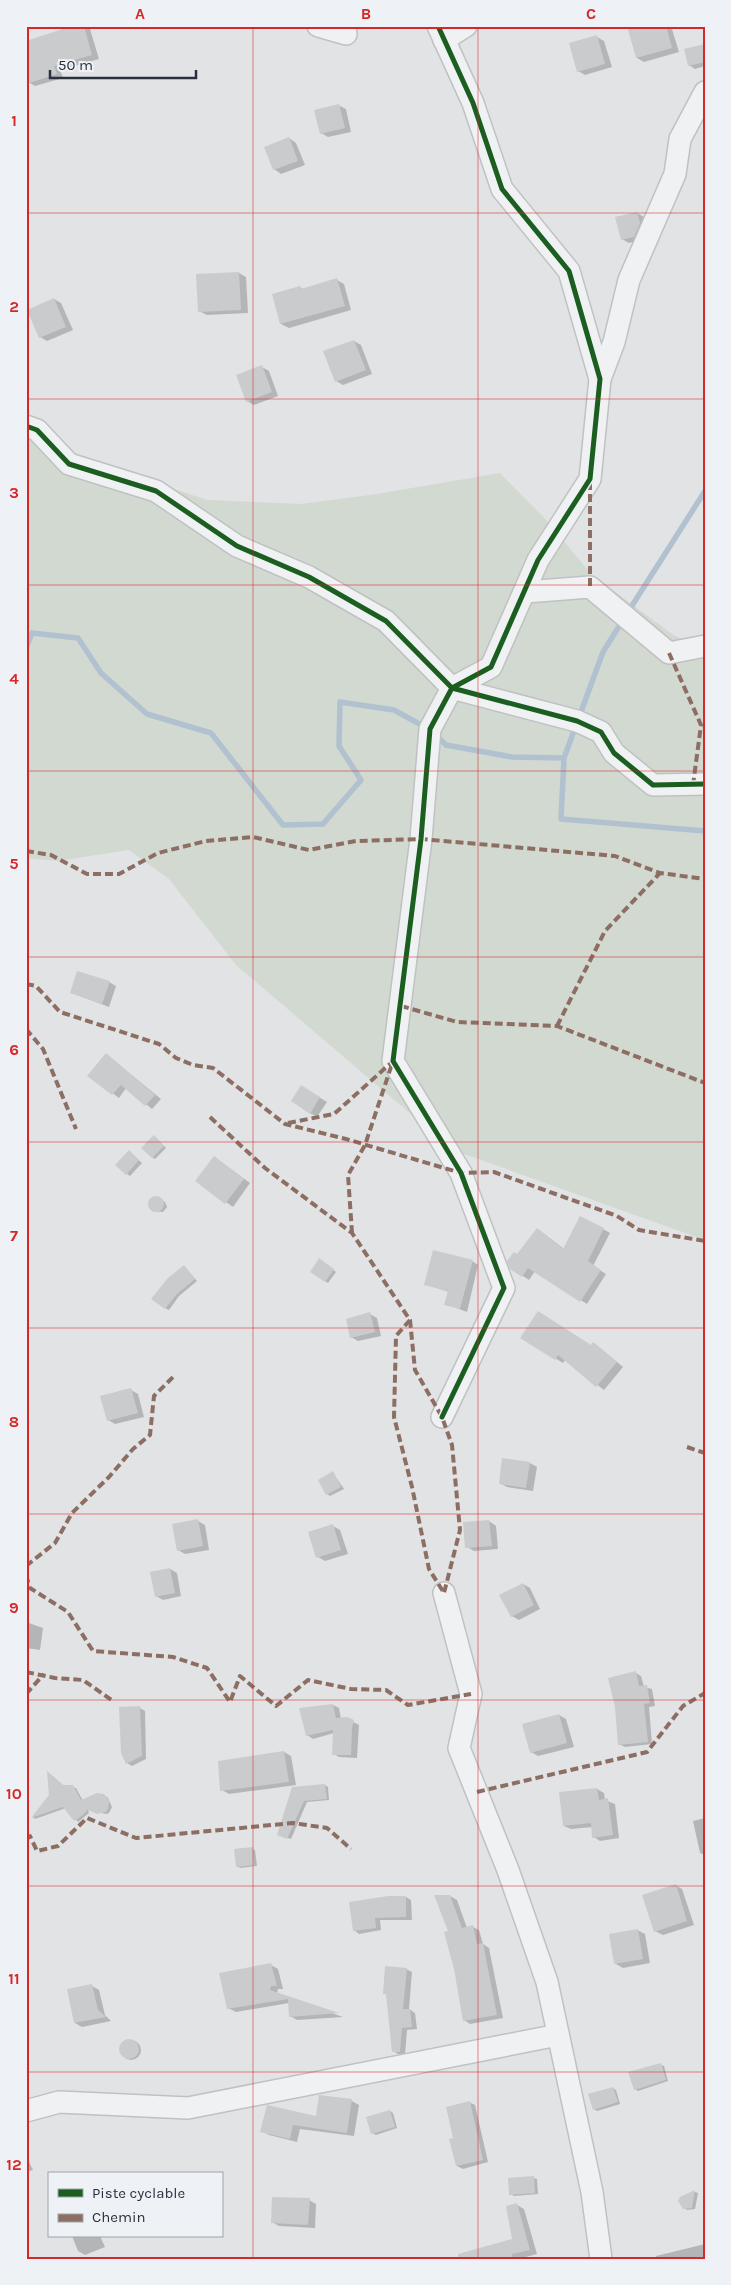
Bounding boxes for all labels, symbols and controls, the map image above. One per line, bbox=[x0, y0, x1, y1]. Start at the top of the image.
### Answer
text: A bbox=[135, 4, 145, 23]
text: B bbox=[361, 4, 371, 23]
text: C bbox=[586, 4, 596, 23]
scale bar bbox=[50, 48, 196, 80]
text: 50 m bbox=[58, 56, 93, 74]
text: 1 bbox=[11, 111, 17, 130]
text: 2 bbox=[9, 297, 19, 316]
text: 3 bbox=[9, 483, 19, 502]
text: 4 bbox=[9, 669, 19, 688]
text: 5 bbox=[9, 854, 19, 873]
text: 6 bbox=[9, 1040, 19, 1059]
text: 7 bbox=[10, 1226, 18, 1245]
text: 8 bbox=[9, 1412, 19, 1431]
text: 9 bbox=[9, 1598, 19, 1617]
text: 10 bbox=[6, 1784, 22, 1803]
text: 11 bbox=[8, 1969, 20, 1988]
text: 12 bbox=[6, 2155, 22, 2174]
legend bbox=[48, 2172, 222, 2238]
text: Piste cyclable bbox=[92, 2184, 185, 2202]
text: Chemin bbox=[92, 2208, 146, 2226]

